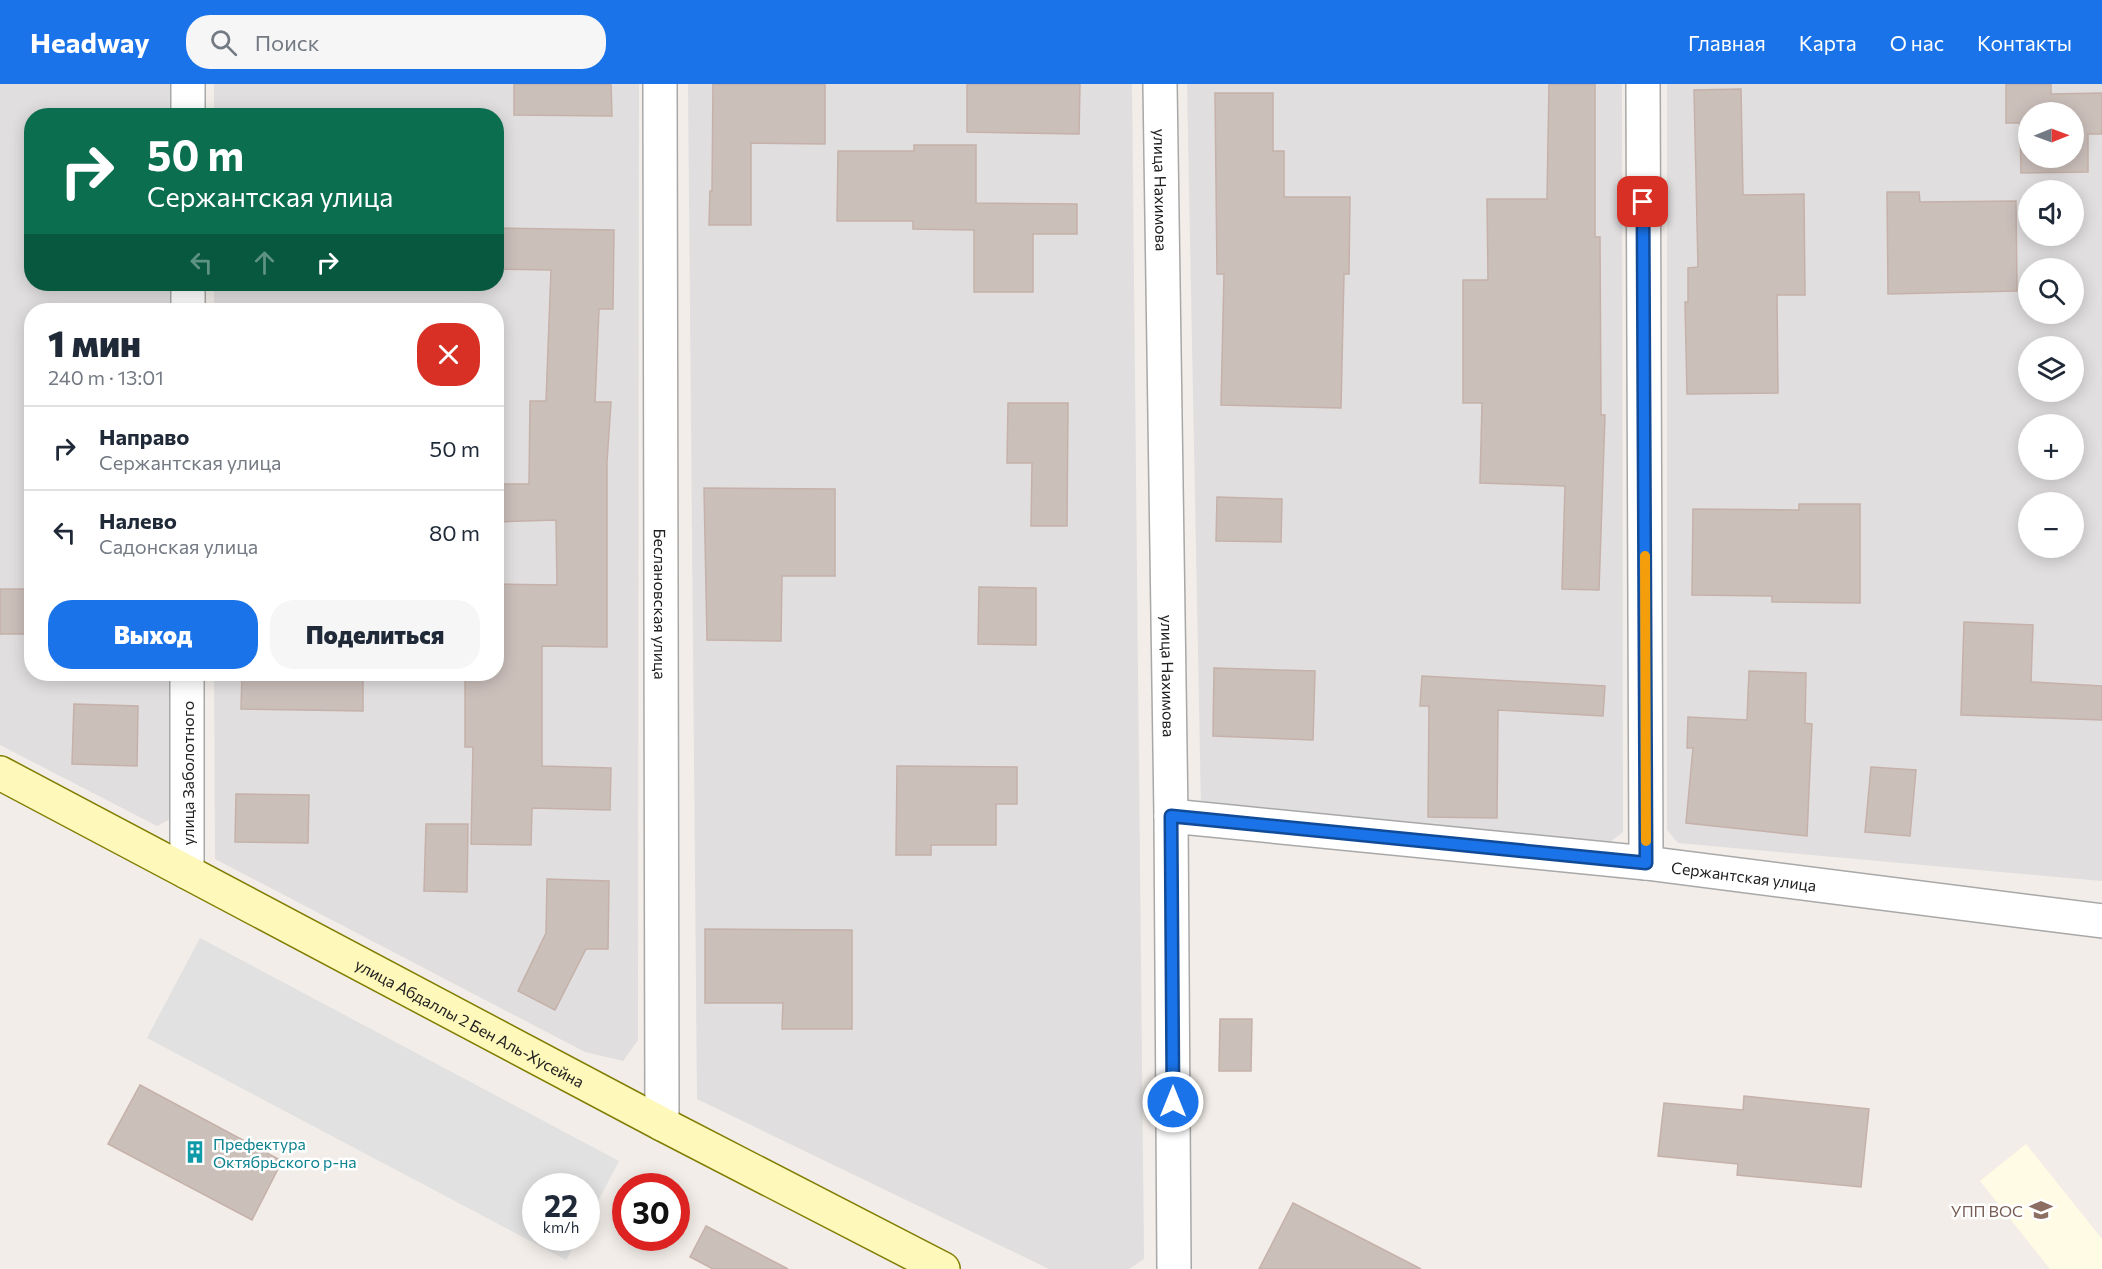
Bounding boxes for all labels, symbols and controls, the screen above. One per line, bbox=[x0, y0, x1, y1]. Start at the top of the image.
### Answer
search box bbox=[186, 15, 606, 69]
text: Headway bbox=[30, 25, 150, 59]
icon: search bbox=[207, 26, 240, 59]
text: Поиск bbox=[255, 29, 319, 56]
text: Главная bbox=[1688, 30, 1766, 55]
text: Карта bbox=[1799, 30, 1857, 55]
text: О нас bbox=[1890, 30, 1944, 55]
text: Контакты bbox=[1977, 30, 2072, 55]
north arrow bbox=[2018, 102, 2084, 168]
map controls bbox=[2018, 102, 2084, 558]
text: 50 m bbox=[147, 128, 244, 180]
street label: улица Нахимова bbox=[1151, 129, 1172, 251]
icon: right bbox=[48, 132, 126, 210]
pin bbox=[1617, 176, 1668, 227]
text: Сержантская улица bbox=[147, 180, 393, 213]
button: sound bbox=[2018, 180, 2084, 246]
icon: arrive bbox=[1626, 185, 1659, 218]
icon: left bbox=[185, 246, 218, 279]
icon: ahead bbox=[248, 246, 281, 279]
icon: right bbox=[311, 246, 344, 279]
button: search bbox=[2018, 258, 2084, 324]
text: 1 мин bbox=[48, 320, 141, 364]
button: close bbox=[417, 323, 480, 386]
button: layers bbox=[2018, 336, 2084, 402]
text: 240 m · 13:01 bbox=[48, 365, 164, 389]
button: + bbox=[2018, 414, 2084, 480]
text: Направо bbox=[99, 423, 189, 450]
icon: right bbox=[48, 432, 81, 465]
text: 50 m bbox=[430, 435, 480, 462]
text: Сержантская улица bbox=[99, 450, 281, 474]
button: − bbox=[2018, 492, 2084, 558]
text: Налево bbox=[99, 507, 177, 534]
icon: left bbox=[48, 516, 81, 549]
text: 80 m bbox=[429, 519, 480, 546]
street label: Беслановская улица bbox=[651, 528, 671, 680]
text: Садонская улица bbox=[99, 534, 258, 558]
button: Выход bbox=[48, 600, 258, 669]
button: Поделиться bbox=[270, 600, 480, 669]
street label: улица Нахимова bbox=[1158, 615, 1179, 737]
street label: улица Заболотного bbox=[178, 701, 197, 845]
street label: Сержантская улица bbox=[1670, 857, 1818, 894]
street label: улица Абдаллы 2 Бен Аль-Хусейна bbox=[352, 954, 588, 1091]
position arrow bbox=[1141, 1070, 1205, 1134]
place label: Префектура Октябрьского р-на bbox=[213, 1134, 357, 1171]
building icon: Префектура Октябрьского р-на bbox=[182, 1139, 208, 1165]
speed limit sign: 30 bbox=[612, 1173, 690, 1251]
text: 22 bbox=[544, 1186, 578, 1223]
school or university icon: УПП ВОС bbox=[2028, 1197, 2054, 1223]
place label: УПП ВОС bbox=[1951, 1201, 2023, 1220]
text: km/h bbox=[543, 1218, 579, 1236]

